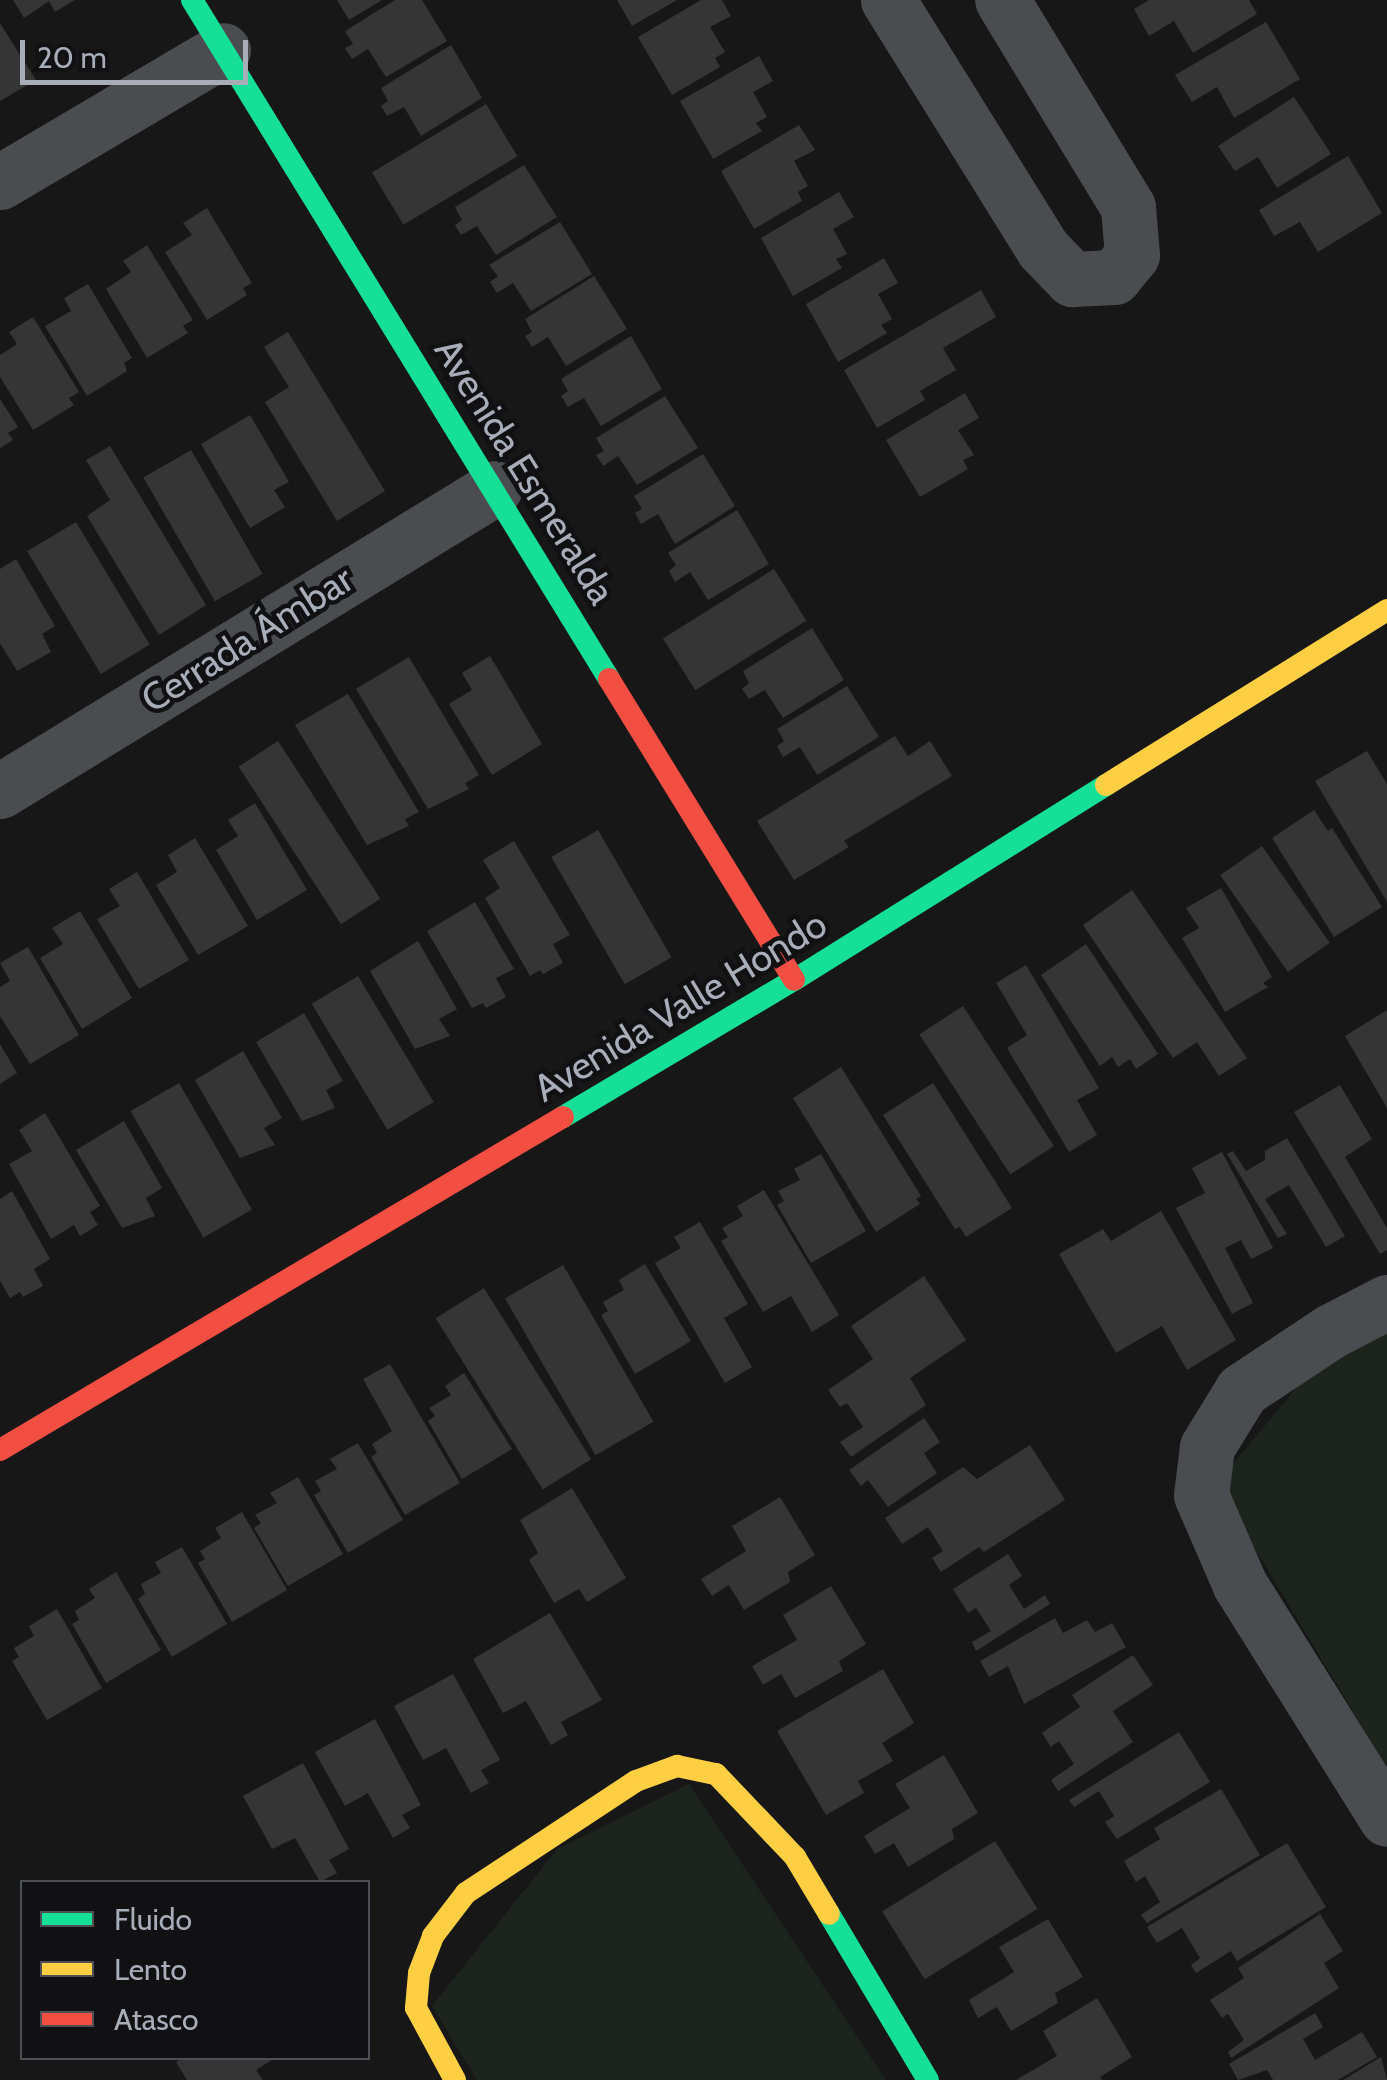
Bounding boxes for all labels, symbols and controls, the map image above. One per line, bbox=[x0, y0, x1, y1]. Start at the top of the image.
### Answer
scale bar bbox=[25, 20, 252, 82]
text: 20 m bbox=[37, 39, 107, 76]
street label: Avenida Esmeralda bbox=[425, 330, 625, 612]
street label: Cerrada Ámbar bbox=[133, 556, 361, 722]
street label: Avenida Valle Hondo bbox=[525, 901, 835, 1111]
legend bbox=[20, 1880, 370, 2060]
text: Fluido bbox=[114, 1901, 192, 1938]
text: Lento bbox=[114, 1951, 187, 1988]
text: Atasco bbox=[114, 2001, 199, 2038]

